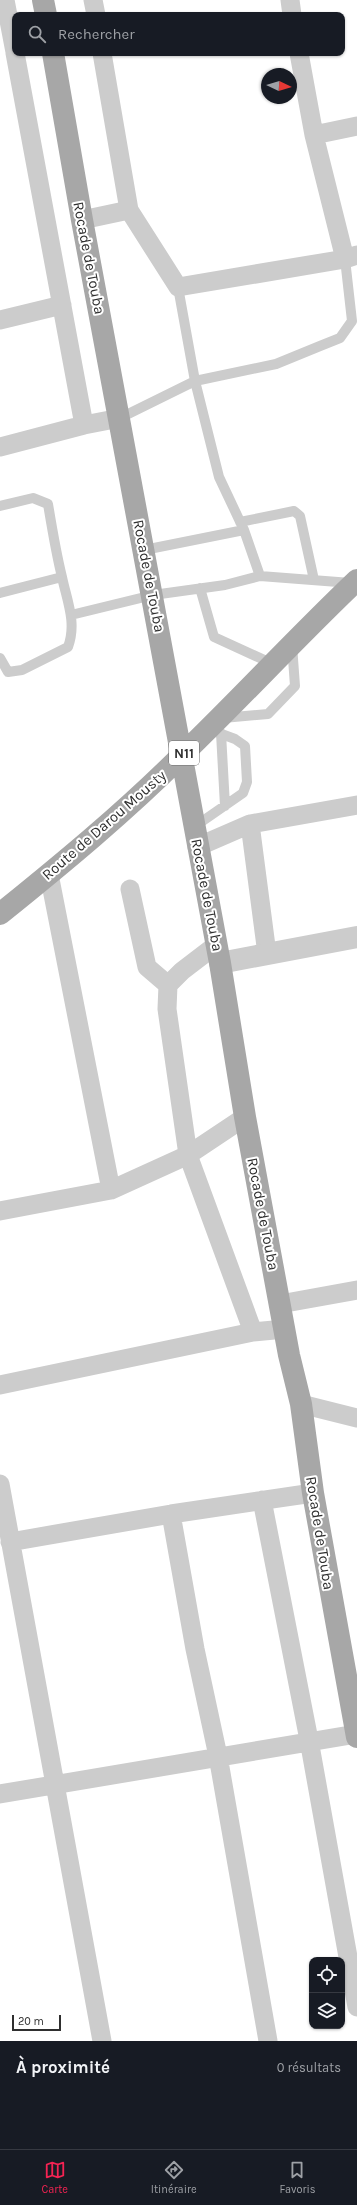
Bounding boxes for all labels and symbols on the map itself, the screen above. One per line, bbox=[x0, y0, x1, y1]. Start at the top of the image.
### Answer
north arrow bbox=[261, 68, 297, 104]
street label: Rocade de Touba bbox=[69, 200, 109, 316]
street label: Rocade de Touba bbox=[129, 518, 169, 634]
road number: N11 bbox=[169, 741, 199, 765]
street label: Route de Darou Mousty bbox=[38, 766, 170, 884]
street label: Rocade de Touba bbox=[187, 837, 227, 953]
street label: Rocade de Touba bbox=[243, 1156, 283, 1272]
street label: Rocade de Touba bbox=[302, 1475, 338, 1591]
scale bar bbox=[12, 2013, 61, 2032]

